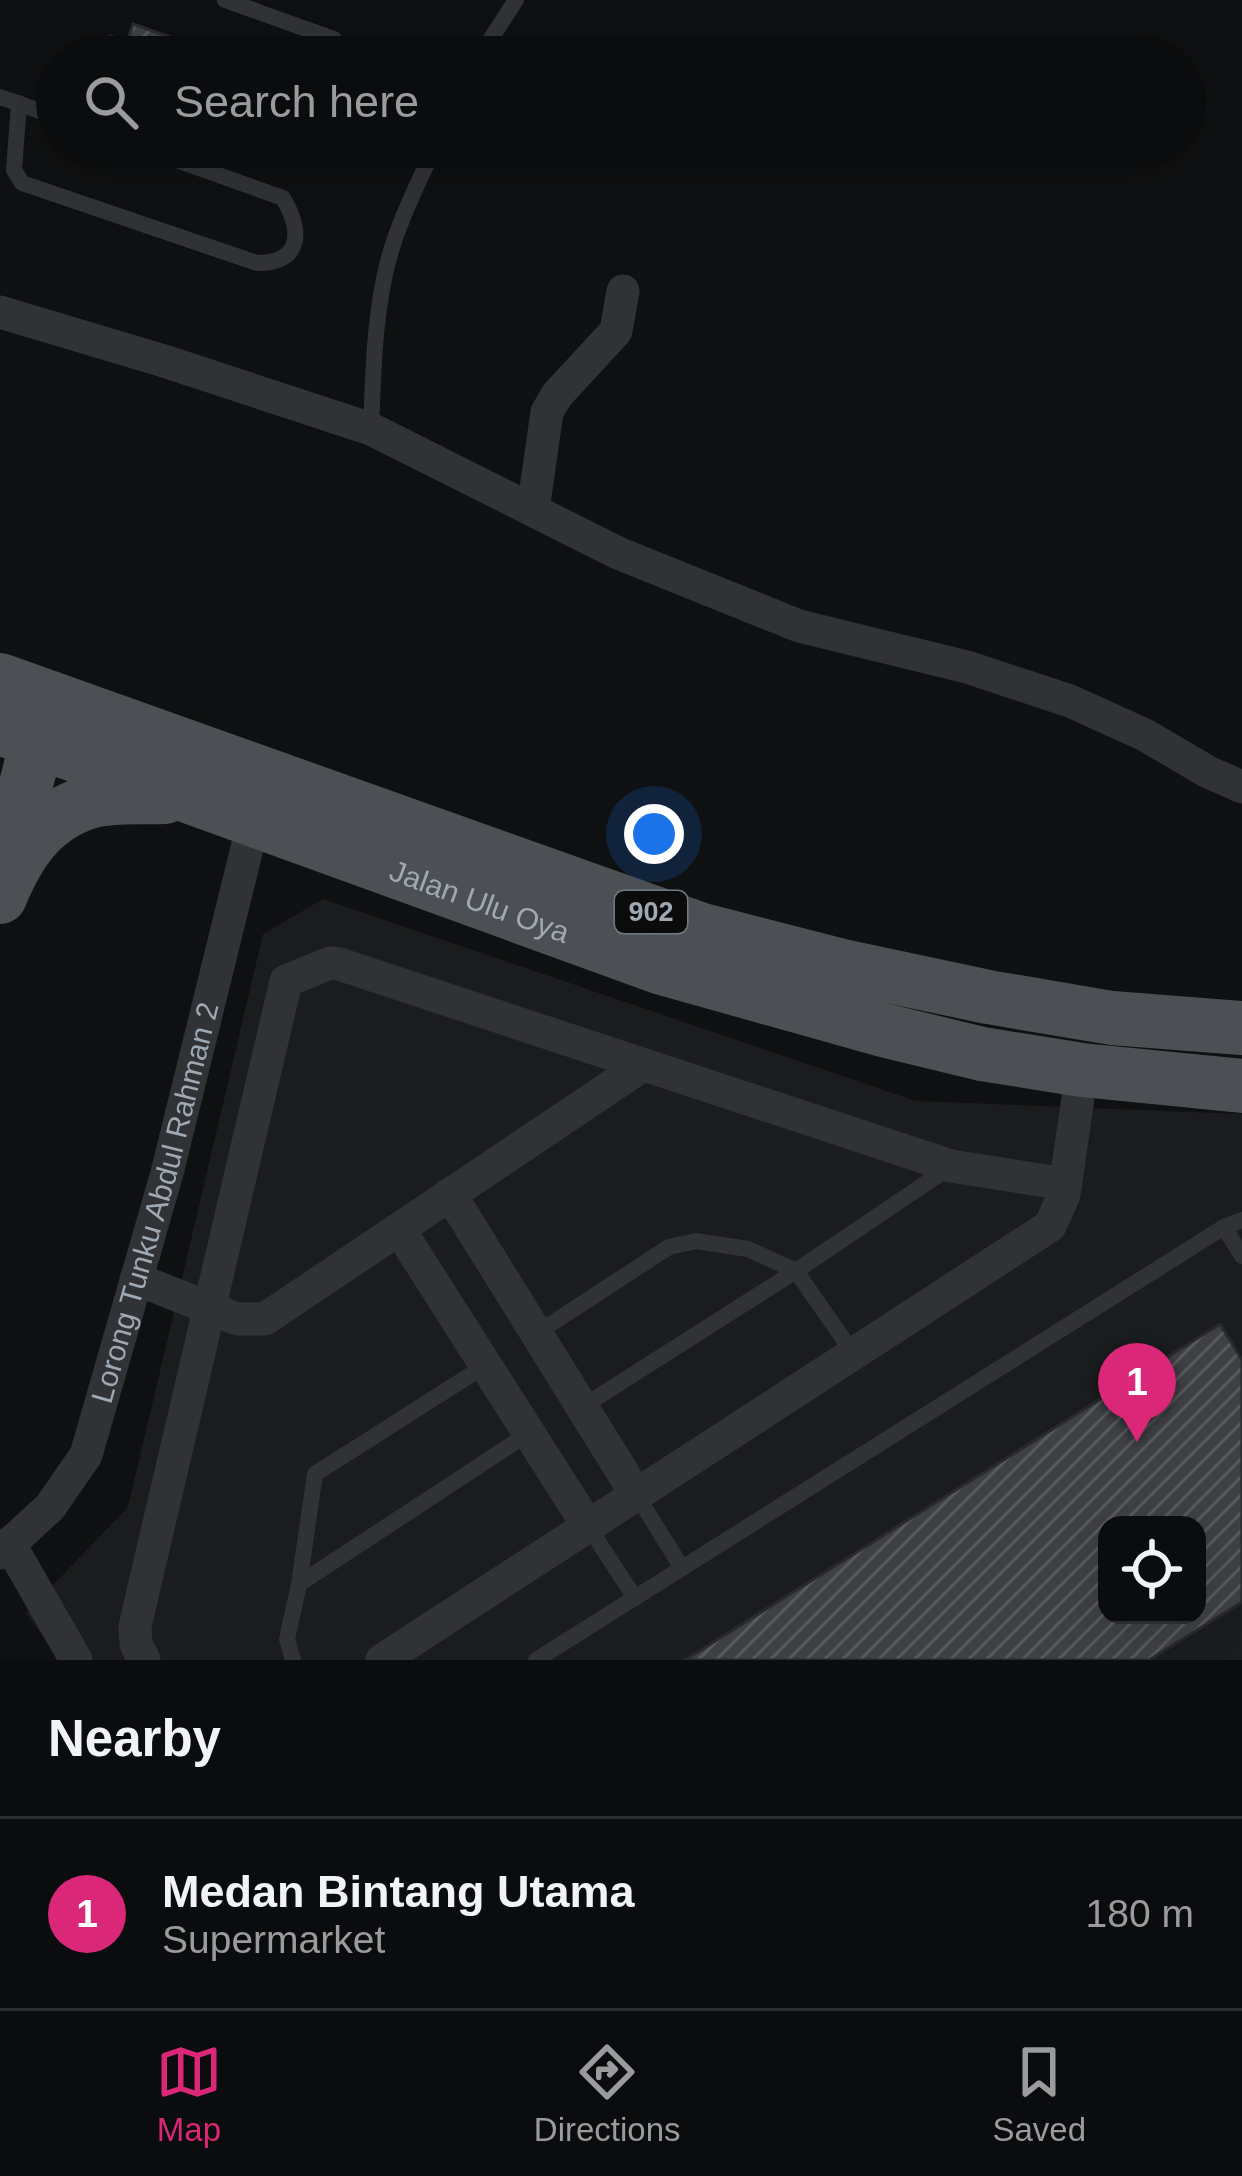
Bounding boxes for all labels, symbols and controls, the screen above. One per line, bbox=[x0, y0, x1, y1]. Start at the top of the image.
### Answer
search box bbox=[36, 36, 1206, 168]
icon: search bbox=[78, 69, 144, 135]
text: Search here bbox=[174, 76, 419, 127]
your location bbox=[624, 804, 684, 864]
street label: Jalan Ulu Oya bbox=[385, 854, 574, 949]
road number: 902 bbox=[615, 891, 687, 933]
street label: Lorong Tunku Abdul Rahman 2 bbox=[85, 999, 224, 1407]
pin: 1 bbox=[1098, 1343, 1176, 1442]
map controls bbox=[1098, 1516, 1206, 1624]
button: locate bbox=[1098, 1516, 1206, 1624]
text: Nearby bbox=[48, 1710, 221, 1767]
text: Medan Bintang Utama bbox=[162, 1866, 635, 1917]
text: 1 bbox=[76, 1892, 98, 1935]
text: 180 m bbox=[1086, 1892, 1194, 1935]
text: Supermarket bbox=[162, 1918, 385, 1961]
tab: Map bbox=[156, 2039, 222, 2149]
tab: Directions bbox=[534, 2039, 681, 2149]
tab: Saved bbox=[992, 2039, 1086, 2149]

